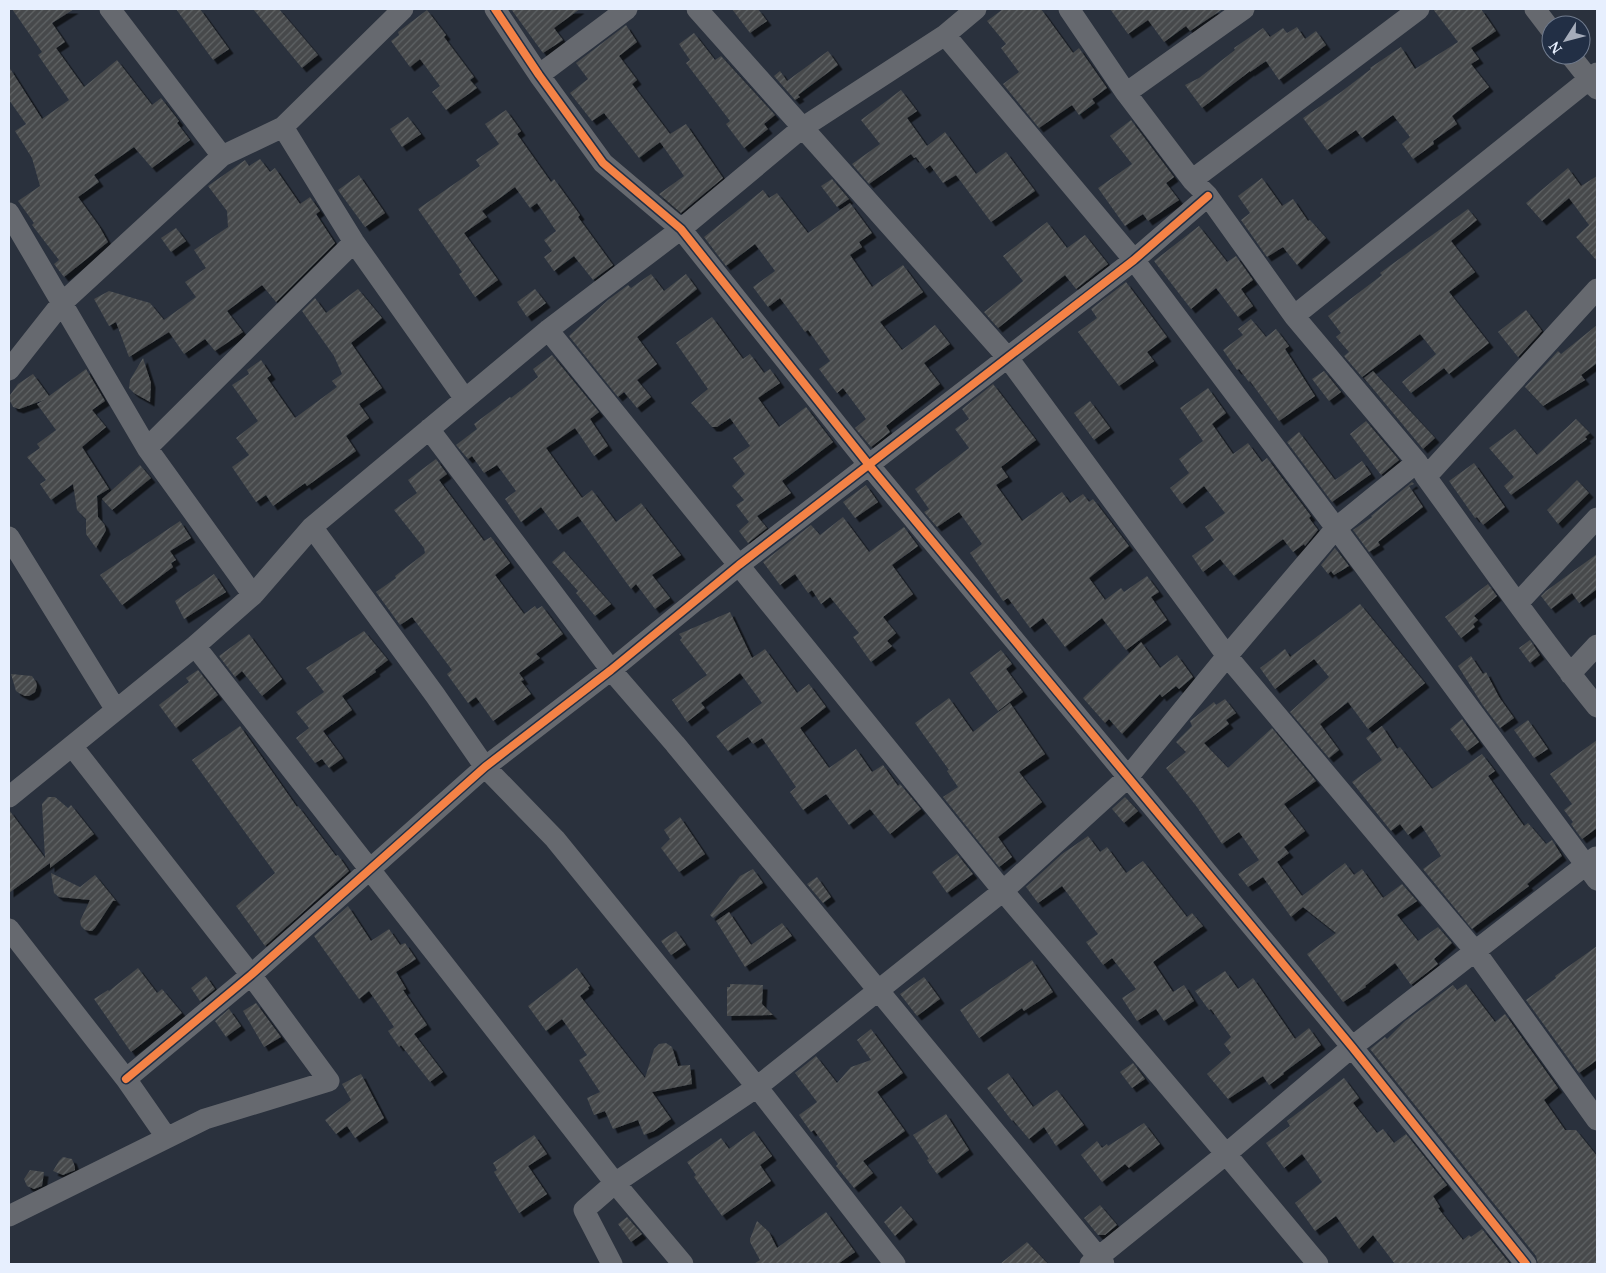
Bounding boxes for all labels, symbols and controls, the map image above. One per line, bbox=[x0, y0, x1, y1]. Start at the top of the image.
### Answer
north arrow bbox=[1541, 15, 1591, 65]
text: N bbox=[1544, 38, 1566, 58]

